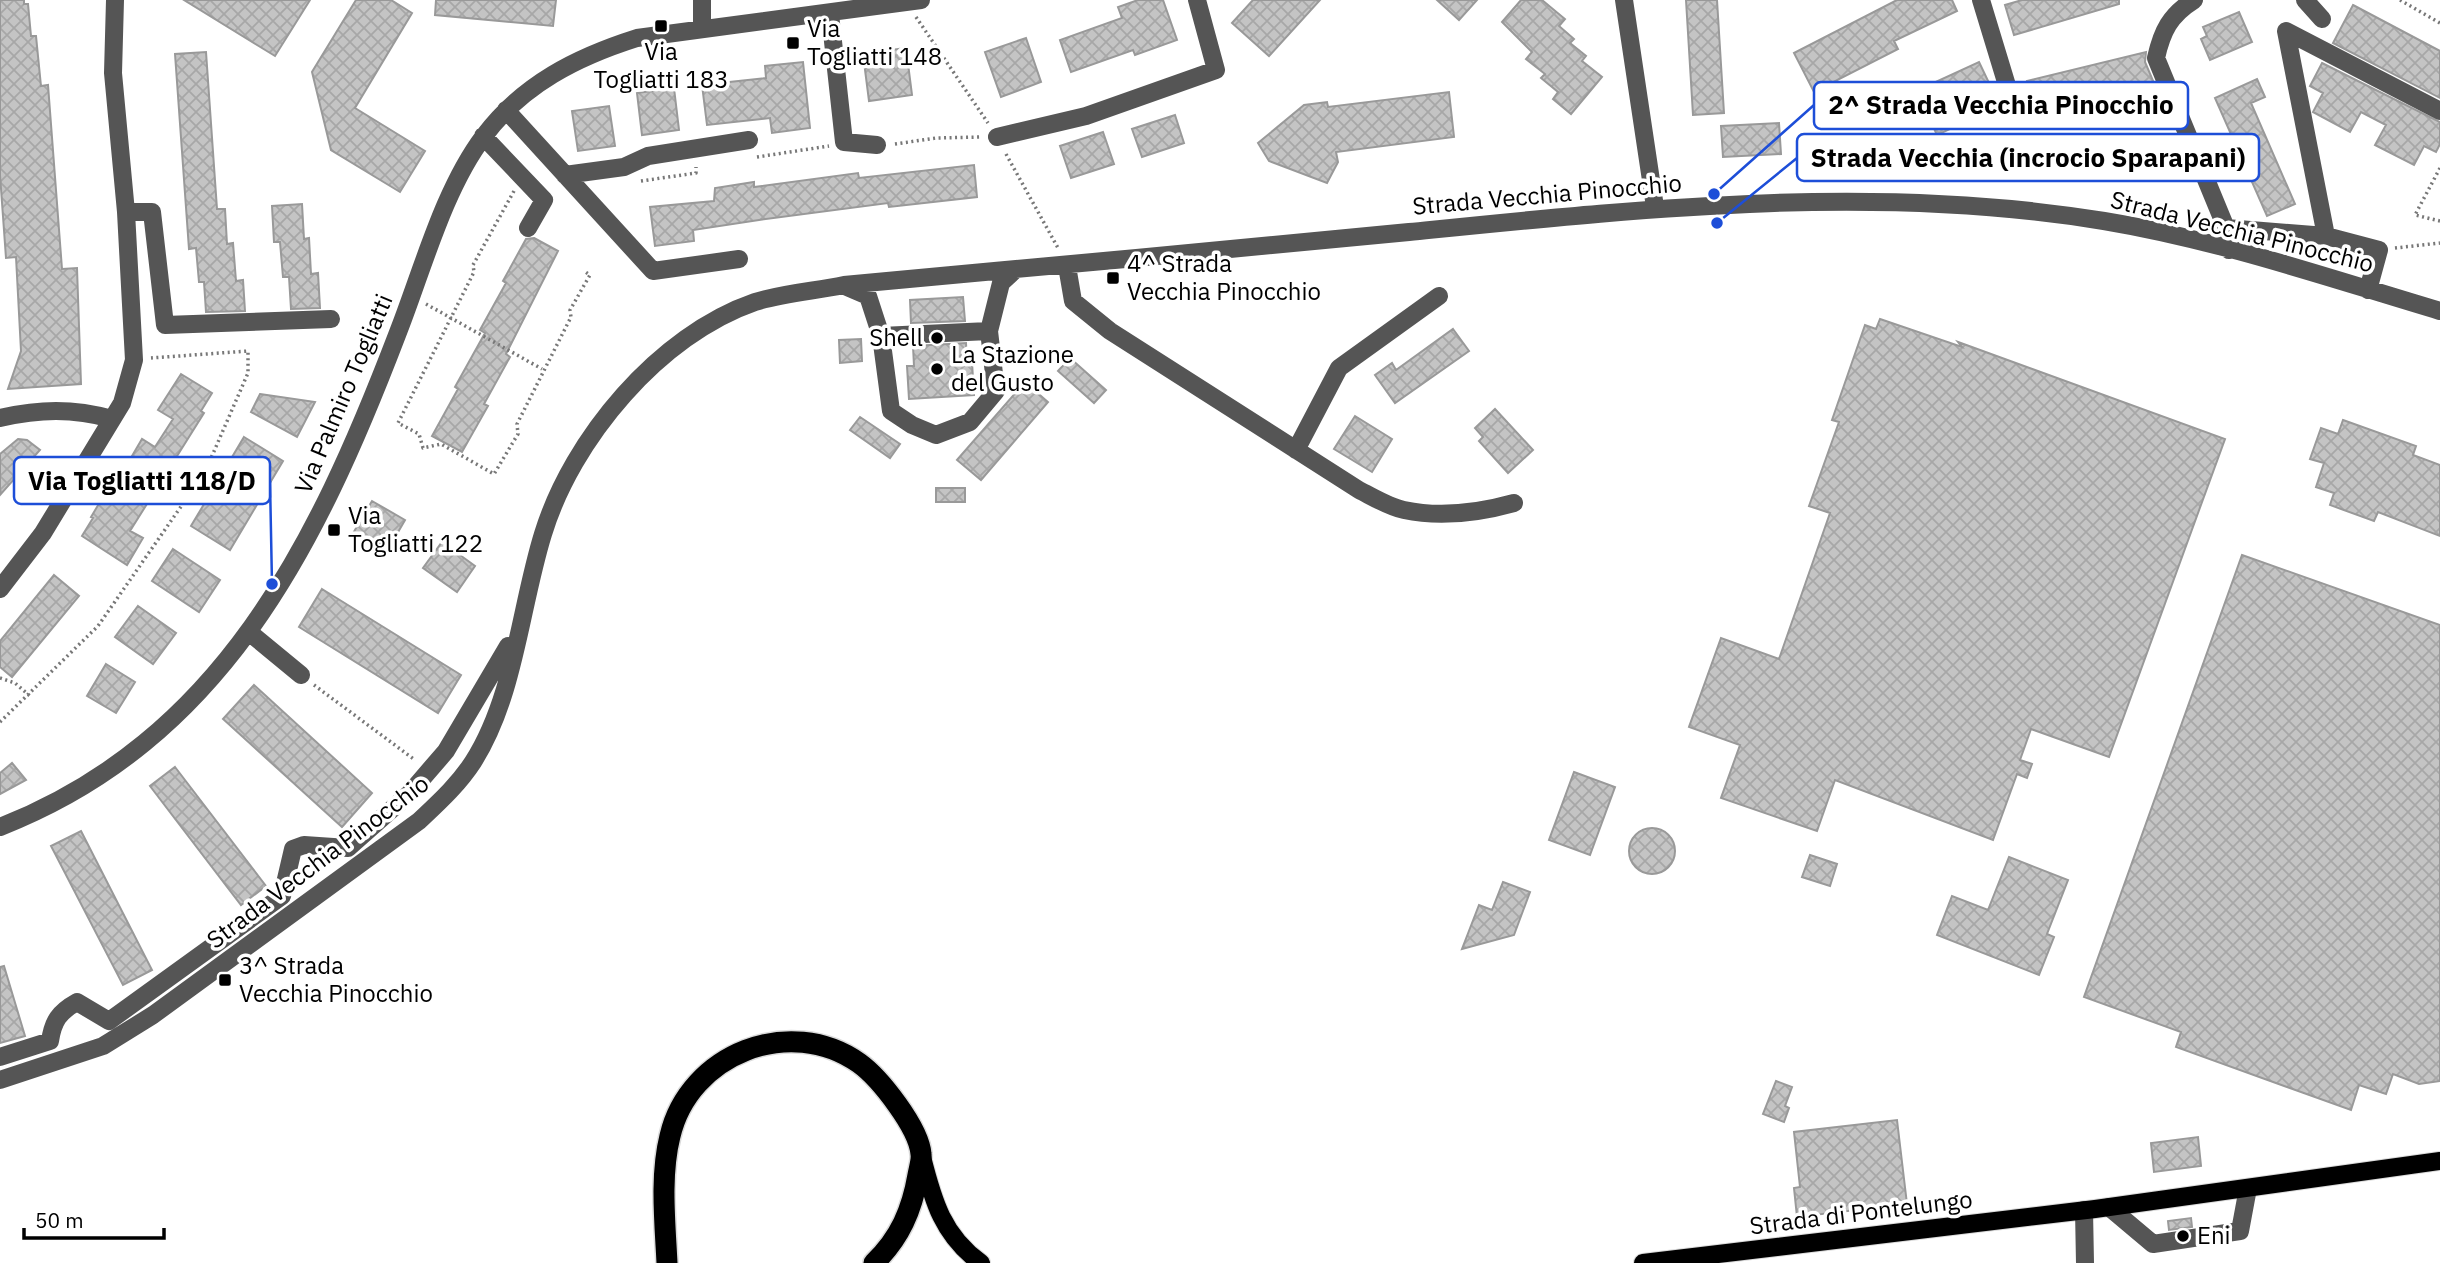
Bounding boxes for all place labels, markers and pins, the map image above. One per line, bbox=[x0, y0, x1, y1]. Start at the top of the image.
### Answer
place label: Via Togliatti 148 bbox=[807, 12, 942, 72]
marker: Via Togliatti 183 bbox=[653, 18, 669, 34]
place label: Via Togliatti 183 bbox=[593, 35, 729, 95]
marker: Via Togliatti 148 bbox=[785, 35, 801, 51]
callout: 2^ Strada Vecchia Pinocchio bbox=[1814, 82, 2188, 129]
callout: Strada Vecchia (incrocio Sparapani) bbox=[1797, 134, 2259, 181]
place label: 4^ Strada Vecchia Pinocchio bbox=[1127, 247, 1321, 307]
marker: 4^ Strada Vecchia Pinocchio bbox=[1105, 270, 1121, 286]
place label: Shell bbox=[869, 321, 923, 353]
marker: Shell bbox=[929, 330, 945, 346]
place label: La Stazione del Gusto bbox=[951, 338, 1074, 398]
marker: La Stazione del Gusto bbox=[929, 361, 945, 377]
callout: Via Togliatti 118/D bbox=[14, 457, 270, 504]
place label: Via Togliatti 122 bbox=[348, 499, 483, 559]
marker: Via Togliatti 122 bbox=[326, 522, 342, 538]
place label: 3^ Strada Vecchia Pinocchio bbox=[239, 949, 433, 1009]
marker: 3^ Strada Vecchia Pinocchio bbox=[217, 972, 233, 988]
place label: Eni bbox=[2197, 1219, 2231, 1251]
marker: Eni bbox=[2175, 1228, 2191, 1244]

